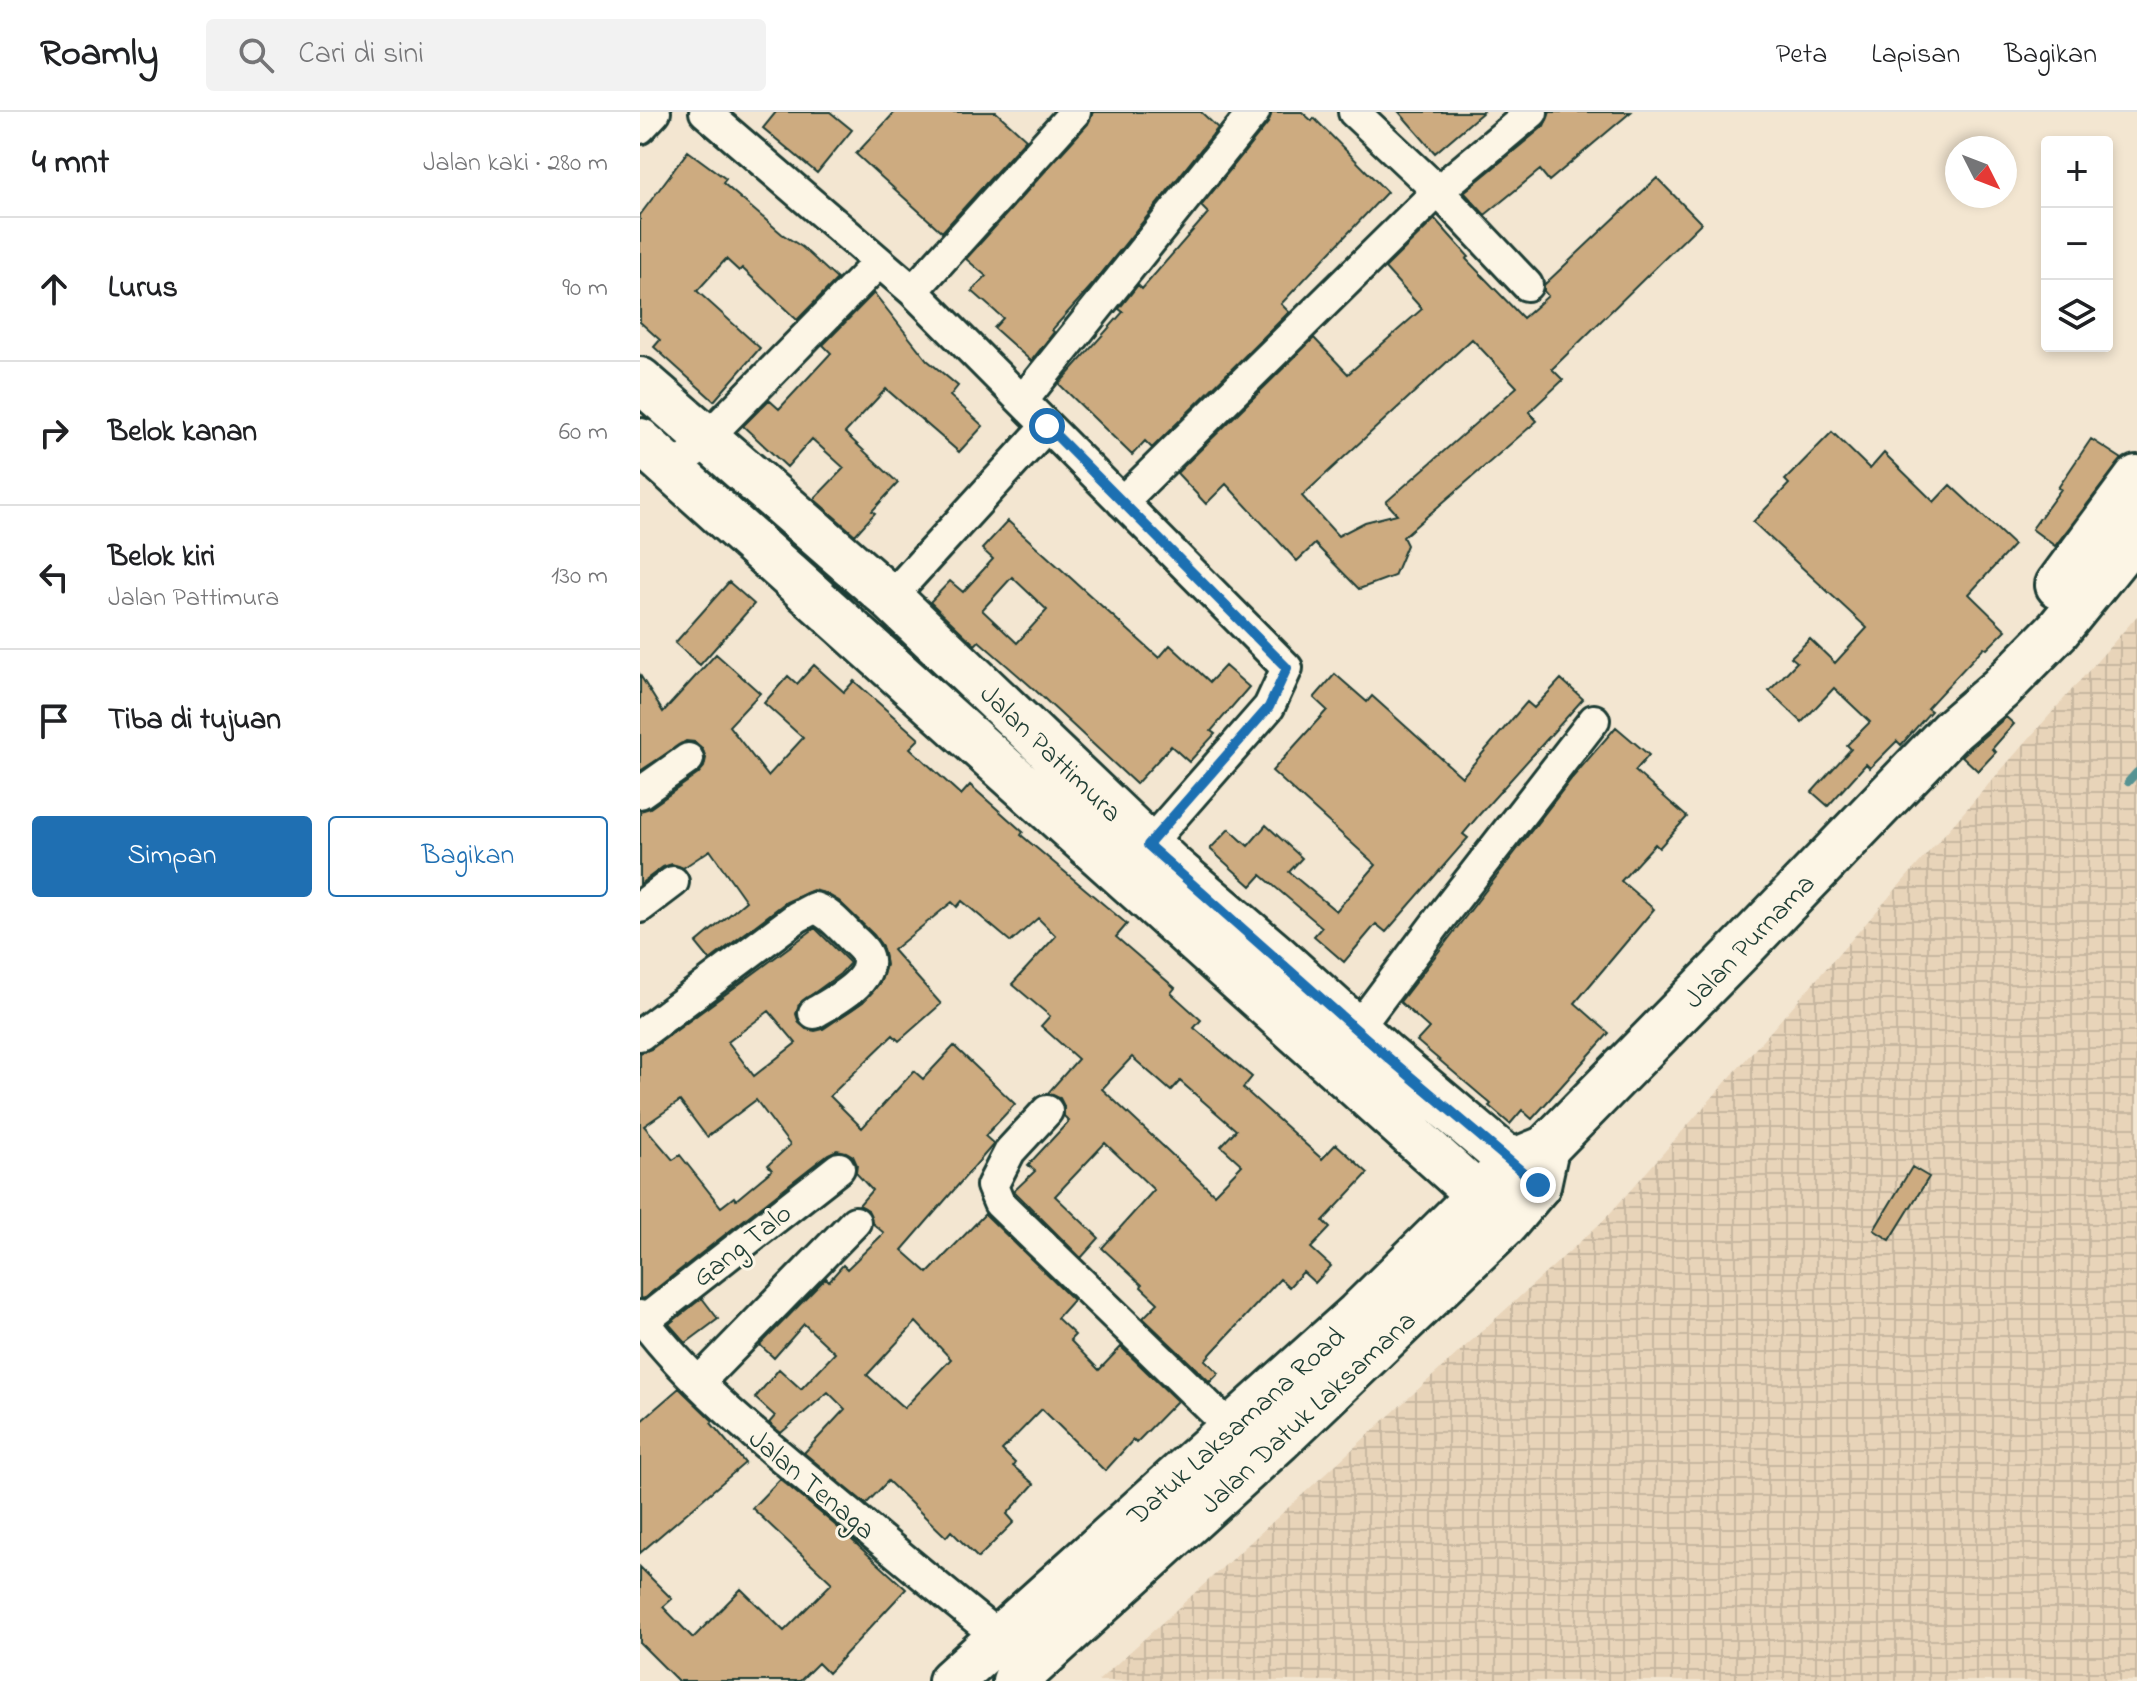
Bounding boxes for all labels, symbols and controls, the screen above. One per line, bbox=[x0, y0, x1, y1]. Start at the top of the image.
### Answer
search box bbox=[206, 19, 766, 91]
text: Roamly bbox=[40, 27, 158, 83]
icon: search bbox=[234, 33, 278, 77]
text: Cari di sini bbox=[298, 33, 424, 77]
text: Peta bbox=[1776, 35, 1827, 76]
text: Lapisan bbox=[1871, 35, 1960, 76]
text: Bagikan bbox=[2004, 35, 2097, 76]
north arrow bbox=[1945, 136, 2017, 208]
map controls bbox=[2041, 136, 2113, 352]
button: + bbox=[2041, 136, 2113, 208]
text: 4 mnt bbox=[32, 139, 109, 189]
text: Jalan kaki · 280 m bbox=[423, 145, 608, 183]
button: − bbox=[2041, 208, 2113, 280]
icon: ahead bbox=[32, 267, 76, 311]
text: Lurus bbox=[108, 267, 178, 311]
text: 90 m bbox=[562, 270, 608, 308]
button: layers bbox=[2041, 280, 2113, 352]
route start bbox=[1029, 408, 1065, 444]
icon: right bbox=[32, 411, 76, 455]
text: Belok kanan bbox=[108, 411, 257, 455]
text: 60 m bbox=[559, 414, 608, 452]
text: Belok kiri bbox=[108, 536, 215, 580]
icon: left bbox=[32, 555, 76, 599]
text: 130 m bbox=[551, 558, 608, 596]
text: Jalan Pattimura bbox=[108, 580, 279, 618]
street label: Jalan Pattimura bbox=[969, 676, 1130, 833]
icon: arrive bbox=[32, 699, 76, 743]
text: Tiba di tujuan bbox=[108, 699, 281, 743]
button: Simpan bbox=[32, 816, 312, 897]
button: Bagikan bbox=[328, 816, 608, 897]
street label: Jalan Purnama bbox=[1675, 865, 1826, 1019]
route end bbox=[1520, 1167, 1556, 1203]
street label: Gang Talo bbox=[685, 1195, 802, 1299]
street label: Jalan Datuk Laksamana bbox=[1192, 1302, 1427, 1525]
street label: Datuk Laksamana Road bbox=[1118, 1318, 1356, 1538]
street label: Jalan Tenaga bbox=[738, 1420, 883, 1551]

